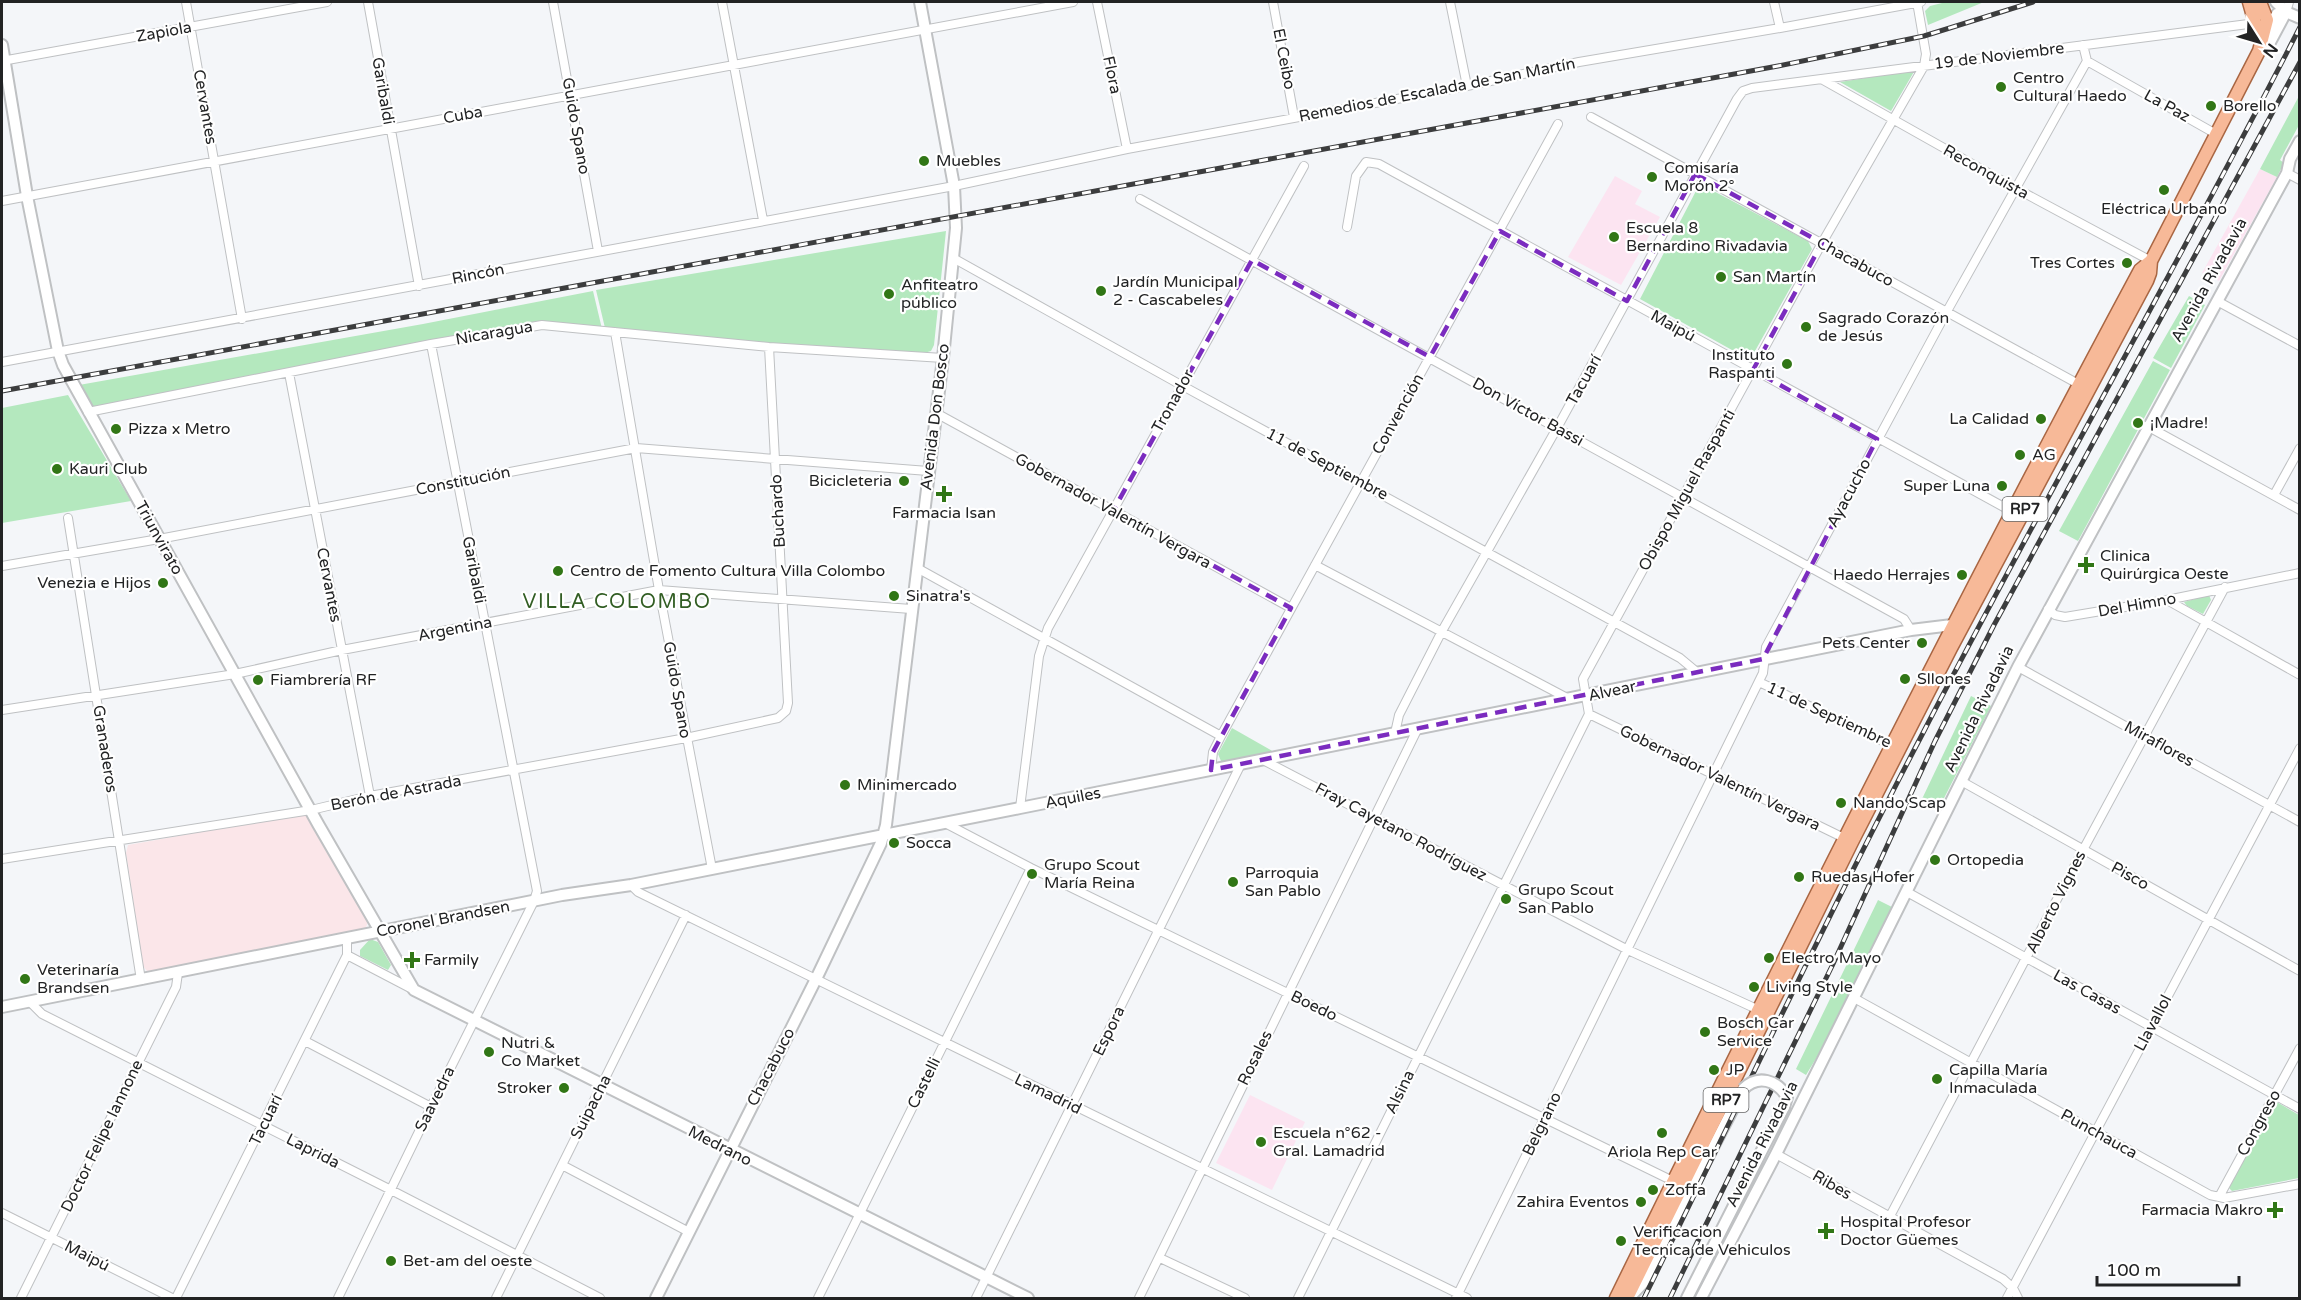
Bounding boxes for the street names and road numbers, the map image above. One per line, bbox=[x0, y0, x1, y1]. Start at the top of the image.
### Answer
street label: Zapiola bbox=[135, 17, 193, 47]
street label: El Ceibo bbox=[1268, 27, 1300, 91]
street label: 19 de Noviembre bbox=[1933, 38, 2065, 74]
street label: Remedios de Escalada de San Martín bbox=[1297, 53, 1577, 127]
street label: Flora bbox=[1098, 54, 1126, 96]
street label: Garibaldi bbox=[367, 56, 399, 126]
street label: Cervantes bbox=[189, 68, 221, 146]
street label: Guido Spano bbox=[558, 76, 594, 176]
street label: La Paz bbox=[2140, 85, 2194, 127]
street label: Cuba bbox=[442, 102, 484, 128]
street label: Reconquista bbox=[1940, 140, 2032, 204]
street label: Avenida Rivadavia bbox=[2167, 214, 2251, 346]
street label: Chacabuco bbox=[1813, 233, 1897, 291]
street label: Rincón bbox=[450, 259, 506, 289]
street label: Maipú bbox=[1647, 306, 1699, 346]
street label: Nicaragua bbox=[454, 316, 534, 350]
street label: Avenida Don Bosco bbox=[916, 342, 954, 492]
street label: Tacuarí bbox=[1562, 351, 1606, 409]
street label: Tronador bbox=[1148, 365, 1199, 436]
street label: Convención bbox=[1368, 370, 1428, 458]
street label: Don Víctor Bassi bbox=[1469, 373, 1587, 451]
street label: Obispo Miguel Raspanti bbox=[1634, 406, 1740, 574]
street label: 11 de Septiembre bbox=[1263, 423, 1391, 505]
street label: Gobernador Valentín Vergara bbox=[1011, 449, 1215, 573]
street label: Ayacucho bbox=[1823, 455, 1875, 531]
street label: Constitución bbox=[414, 462, 512, 500]
street label: Buchardo bbox=[766, 474, 790, 548]
road number: RP7 bbox=[2002, 497, 2048, 521]
street label: Triunvirato bbox=[131, 498, 187, 578]
street label: Garibaldi bbox=[458, 535, 490, 605]
street label: Cervantes bbox=[312, 546, 346, 624]
street label: Del Himno bbox=[2096, 588, 2178, 622]
street label: Argentina bbox=[416, 612, 494, 646]
street label: Guido Spano bbox=[659, 640, 695, 740]
street label: Avenida Rivadavia bbox=[1940, 642, 2018, 776]
street label: Alvear bbox=[1586, 676, 1639, 706]
street label: 11 de Septiembre bbox=[1763, 677, 1895, 753]
street label: Granaderos bbox=[88, 704, 122, 794]
street label: Miraflores bbox=[2121, 717, 2197, 771]
street label: Gobernador Valentín Vergara bbox=[1616, 721, 1824, 835]
street label: Berón de Astrada bbox=[329, 771, 463, 815]
street label: Fray Cayetano Rodríguez bbox=[1312, 778, 1490, 886]
street label: Aquiles bbox=[1043, 783, 1103, 813]
street label: Alberto Vignes bbox=[2022, 847, 2090, 957]
street label: Pisco bbox=[2107, 857, 2153, 895]
street label: Coronel Brandsen bbox=[375, 896, 511, 942]
street label: Las Casas bbox=[2050, 965, 2124, 1019]
street label: Boedo bbox=[1287, 986, 1341, 1026]
street label: Llavallol bbox=[2130, 991, 2176, 1055]
street label: Espora bbox=[1088, 1003, 1130, 1059]
street label: Chacabuco bbox=[743, 1024, 799, 1110]
street label: Rosales bbox=[1233, 1027, 1277, 1089]
street label: Castelli bbox=[903, 1054, 945, 1112]
street label: Doctor Felipe Iannone bbox=[56, 1057, 148, 1215]
street label: Saavedra bbox=[411, 1063, 459, 1135]
street label: Alsina bbox=[1381, 1067, 1419, 1117]
street label: Lamadrid bbox=[1011, 1069, 1085, 1119]
street label: Suipacha bbox=[566, 1071, 616, 1143]
street label: Avenida Rivadavia bbox=[1722, 1078, 1802, 1210]
street label: Congreso bbox=[2233, 1086, 2285, 1160]
road number: RP7 bbox=[1704, 1088, 1748, 1112]
street label: Belgrano bbox=[1518, 1089, 1566, 1159]
street label: Tacuarí bbox=[245, 1091, 287, 1149]
street label: Punchauca bbox=[2057, 1105, 2141, 1163]
street label: Medrano bbox=[685, 1121, 755, 1171]
street label: Laprida bbox=[283, 1129, 343, 1173]
street label: Ribes bbox=[1809, 1166, 1855, 1204]
street label: Maipú bbox=[61, 1236, 113, 1276]

